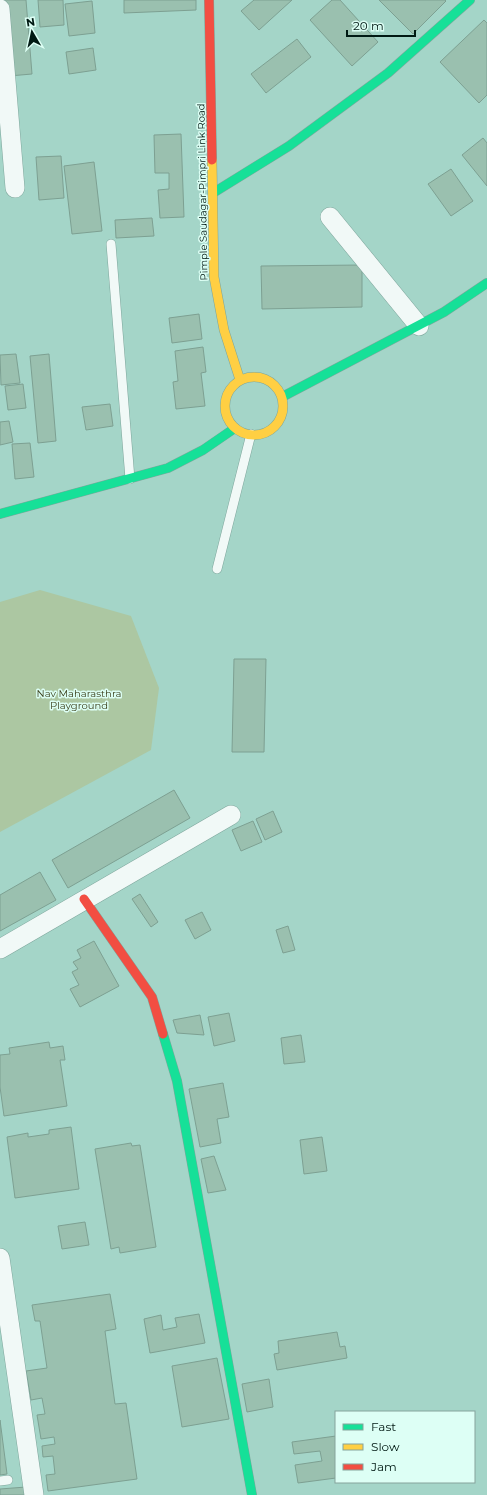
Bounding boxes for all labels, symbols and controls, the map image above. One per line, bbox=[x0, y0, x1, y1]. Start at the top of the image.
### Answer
north arrow bbox=[12, 12, 52, 52]
scale bar bbox=[347, 12, 415, 38]
text: N bbox=[25, 15, 36, 30]
text: 20 m bbox=[353, 18, 384, 33]
street label: Pimple Saudagar-Pimpri Link Road bbox=[194, 103, 211, 281]
park label: Nav Maharasthra Playground bbox=[37, 687, 121, 712]
legend bbox=[335, 1411, 475, 1483]
text: Fast bbox=[371, 1419, 396, 1434]
text: Slow bbox=[371, 1439, 400, 1454]
text: Jam bbox=[370, 1459, 397, 1474]

